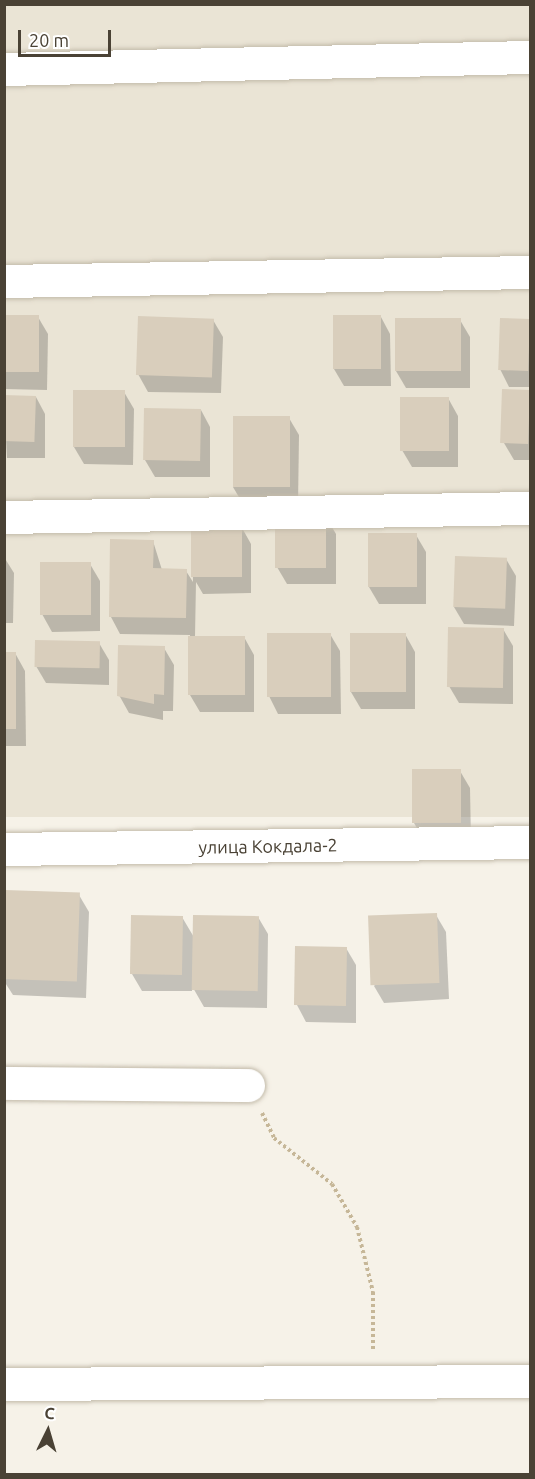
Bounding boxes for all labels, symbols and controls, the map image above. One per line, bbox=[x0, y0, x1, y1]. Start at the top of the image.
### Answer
scale bar bbox=[21, 18, 114, 56]
text: 20 m bbox=[29, 30, 69, 50]
street label: улица Кокдала-2 bbox=[198, 834, 338, 858]
north arrow bbox=[18, 1401, 78, 1461]
text: С bbox=[44, 1404, 55, 1422]

